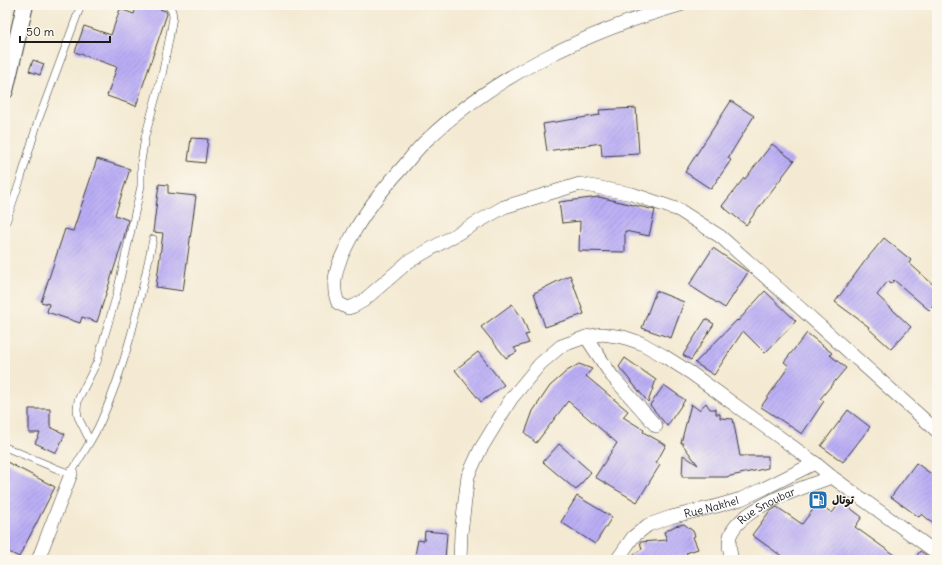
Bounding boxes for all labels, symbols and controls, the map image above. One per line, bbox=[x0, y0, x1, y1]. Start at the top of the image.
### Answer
scale bar bbox=[20, 18, 110, 44]
text: 50 m bbox=[26, 24, 55, 39]
street label: Rue Snoubar bbox=[734, 484, 798, 527]
fuel station icon: توتال bbox=[807, 489, 829, 511]
street label: Rue Nakhel bbox=[682, 493, 740, 521]
place label: توتال bbox=[832, 493, 855, 508]

